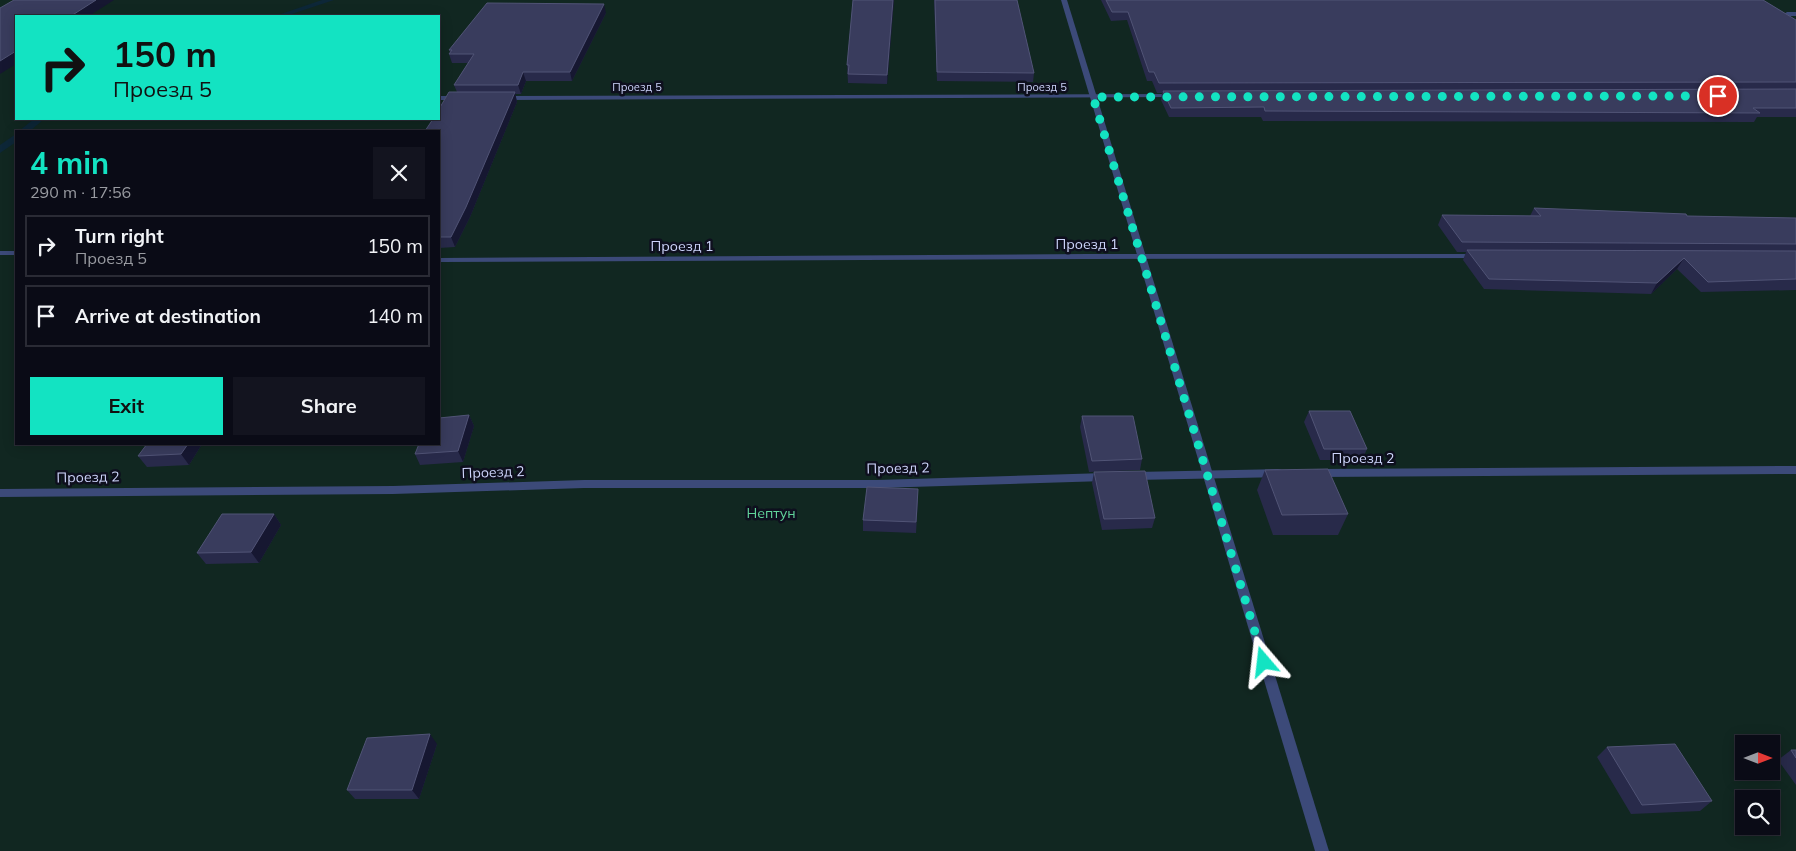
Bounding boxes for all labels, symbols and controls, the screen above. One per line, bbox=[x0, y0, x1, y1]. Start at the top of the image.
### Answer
text: 150 m bbox=[113, 32, 217, 76]
icon: right bbox=[30, 35, 95, 100]
text: Проезд 5 bbox=[113, 75, 212, 103]
pin bbox=[1697, 75, 1739, 117]
street label: Проезд 5 bbox=[612, 80, 662, 94]
street label: Проезд 5 bbox=[1017, 80, 1067, 94]
icon: arrive bbox=[1704, 82, 1732, 110]
text: 4 min bbox=[30, 144, 109, 182]
button: close bbox=[373, 147, 425, 199]
text: 290 m · 17:56 bbox=[30, 182, 131, 202]
text: Turn right bbox=[75, 224, 164, 248]
icon: right bbox=[32, 232, 60, 260]
text: 150 m bbox=[367, 234, 423, 258]
street label: Проезд 1 bbox=[1056, 235, 1118, 253]
street label: Проезд 1 bbox=[651, 237, 713, 255]
text: Проезд 5 bbox=[75, 248, 147, 268]
icon: arrive bbox=[32, 302, 60, 330]
text: Arrive at destination bbox=[75, 304, 261, 328]
text: 140 m bbox=[367, 304, 423, 328]
button: Exit bbox=[30, 377, 223, 435]
button: Share bbox=[233, 377, 425, 435]
street label: Проезд 2 bbox=[1332, 449, 1394, 467]
street label: Проезд 2 bbox=[866, 458, 930, 478]
street label: Проезд 2 bbox=[461, 462, 525, 482]
street label: Проезд 2 bbox=[56, 467, 120, 487]
park label: Нептун bbox=[746, 504, 796, 522]
position arrow bbox=[1237, 635, 1289, 687]
north arrow bbox=[1735, 735, 1780, 780]
map controls bbox=[1735, 735, 1780, 835]
button: search bbox=[1735, 790, 1780, 835]

